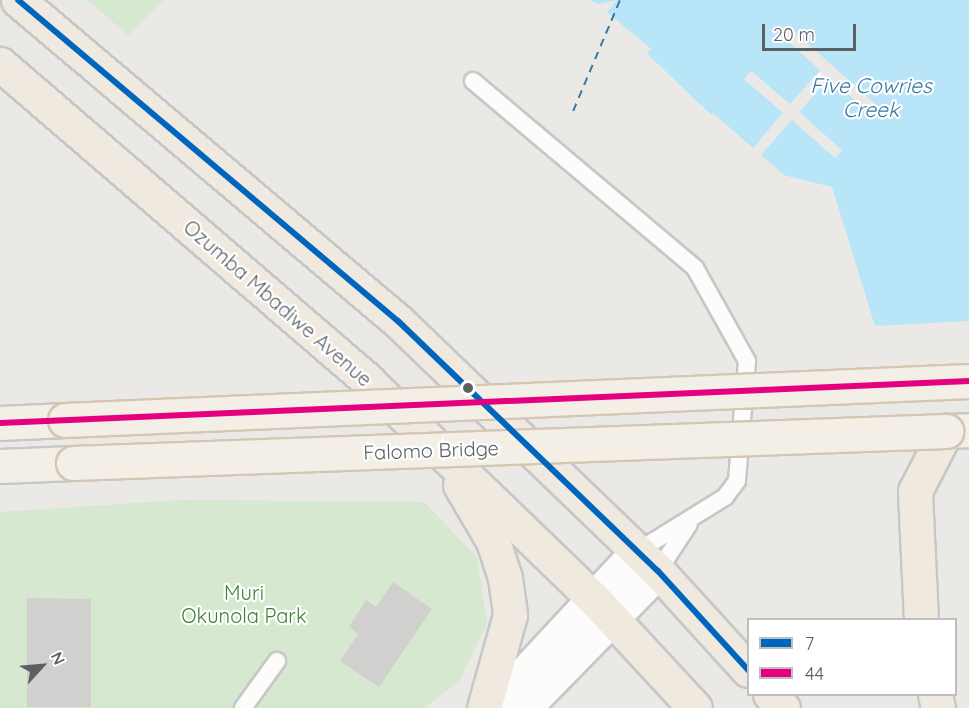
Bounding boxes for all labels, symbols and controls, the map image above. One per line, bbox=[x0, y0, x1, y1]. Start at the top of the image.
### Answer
scale bar bbox=[765, 12, 860, 50]
text: 20 m bbox=[773, 23, 815, 46]
water label: Five Cowries Creek bbox=[810, 72, 932, 122]
street label: Ozumba Mbadiwe Avenue bbox=[179, 215, 377, 391]
unlabelled marker bbox=[462, 382, 474, 394]
street label: Falomo Bridge bbox=[363, 436, 499, 464]
park label: Muri Okunola Park bbox=[181, 580, 307, 627]
legend bbox=[747, 618, 957, 696]
text: 7 bbox=[805, 632, 814, 655]
north arrow bbox=[12, 636, 72, 696]
text: N bbox=[47, 648, 70, 668]
text: 44 bbox=[805, 662, 824, 685]

